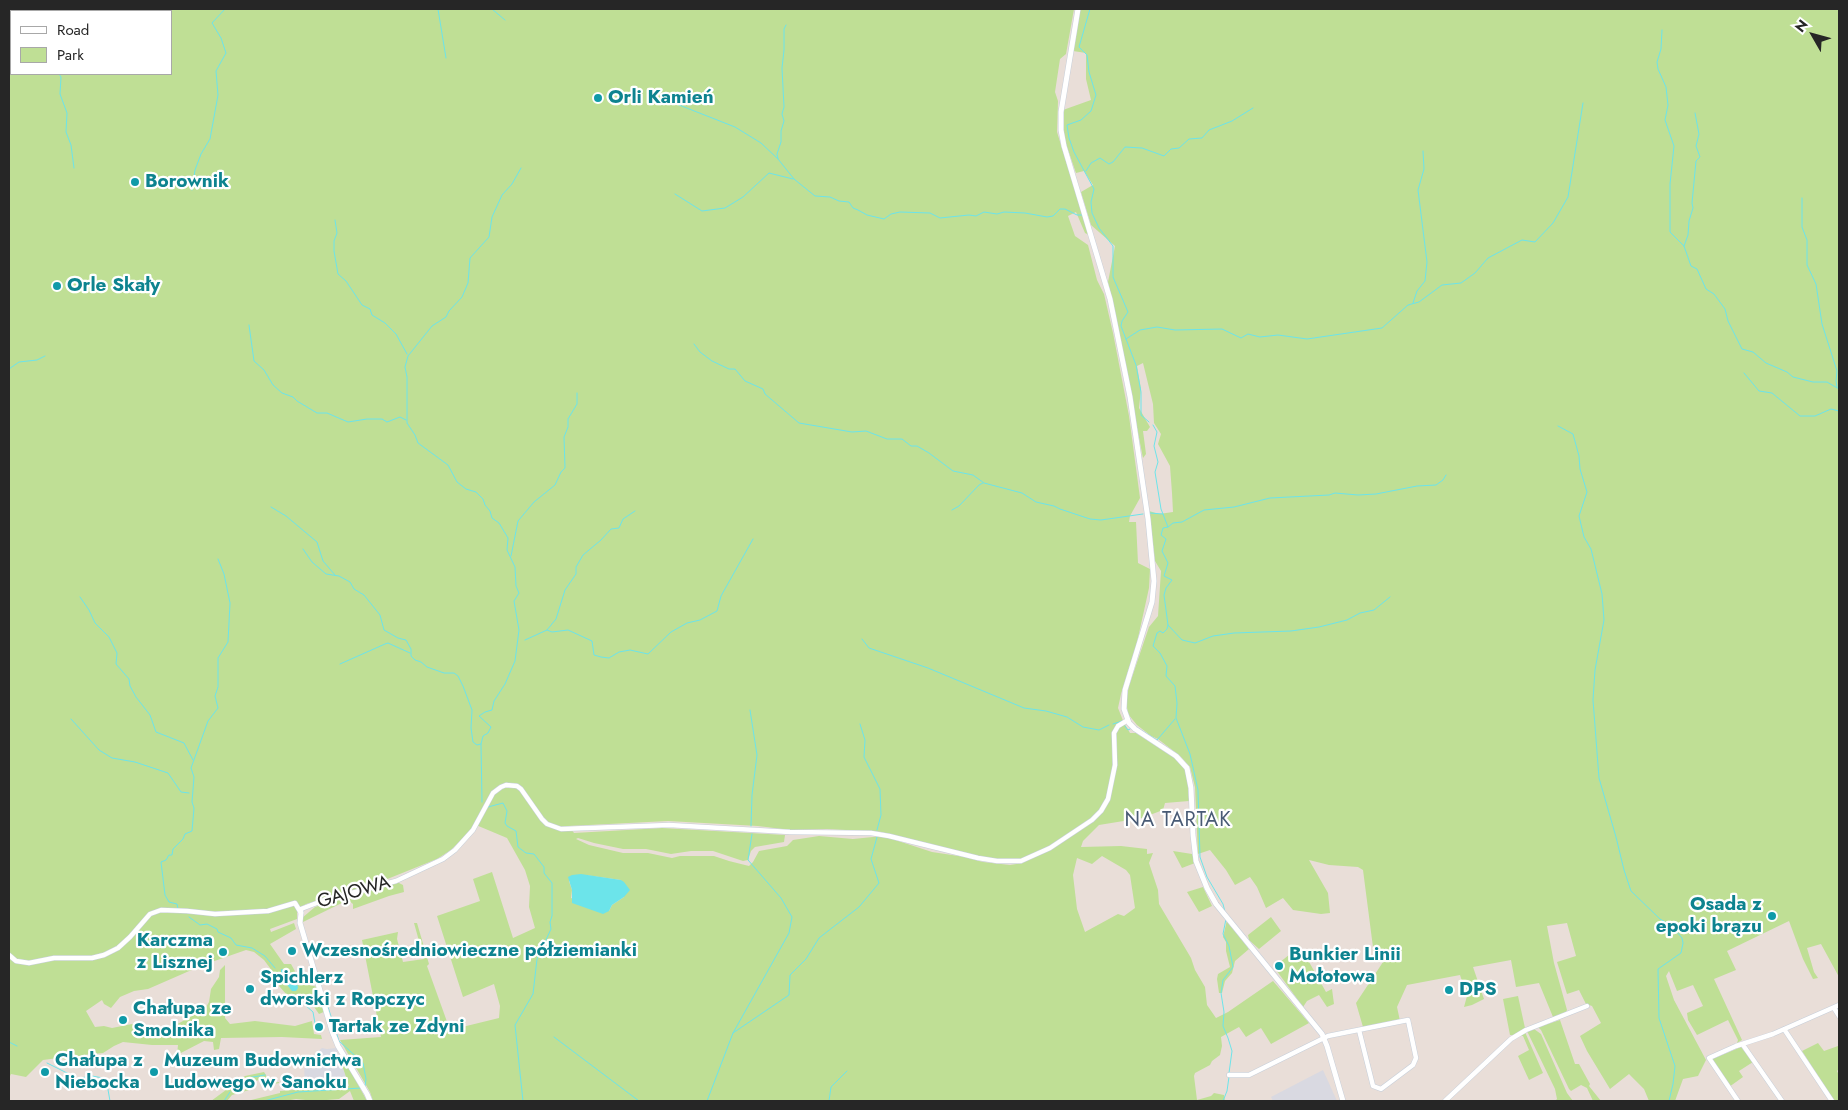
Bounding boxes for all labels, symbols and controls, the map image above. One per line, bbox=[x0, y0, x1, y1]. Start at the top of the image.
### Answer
legend bbox=[10, 10, 172, 75]
north arrow bbox=[1788, 10, 1838, 60]
text: N bbox=[1790, 15, 1812, 36]
text: Road bbox=[57, 19, 89, 41]
text: Park bbox=[57, 44, 84, 66]
place label: Orli Kamień bbox=[608, 87, 714, 109]
marker: Orli Kamień bbox=[592, 92, 604, 104]
place label: Borownik bbox=[145, 171, 229, 193]
marker: Borownik bbox=[129, 176, 141, 188]
place label: Orle Skały bbox=[67, 275, 160, 297]
marker: Orle Skały bbox=[51, 280, 63, 292]
district label: NA TARTAK bbox=[1123, 809, 1233, 833]
street label: GAJOWA bbox=[315, 872, 393, 914]
place label: Osada z epoki brązu bbox=[1656, 894, 1762, 938]
marker: Osada z epoki brązu bbox=[1766, 910, 1778, 922]
place label: Karczma z Lisznej bbox=[137, 930, 213, 974]
place label: Wczesnośredniowieczne półziemianki bbox=[302, 940, 637, 962]
place label: Bunkier Linii Mołotowa bbox=[1289, 944, 1401, 988]
marker: Wczesnośredniowieczne półziemianki bbox=[286, 945, 298, 957]
marker: Karczma z Lisznej bbox=[217, 946, 229, 958]
marker: Bunkier Linii Mołotowa bbox=[1273, 960, 1285, 972]
place label: Spichlerz dworski z Ropczyc bbox=[260, 967, 425, 1011]
place label: DPS bbox=[1459, 979, 1497, 1001]
marker: Spichlerz dworski z Ropczyc bbox=[244, 983, 256, 995]
marker: DPS bbox=[1443, 984, 1455, 996]
place label: Chałupa ze Smolnika bbox=[133, 998, 232, 1042]
marker: Chałupa ze Smolnika bbox=[117, 1014, 129, 1026]
place label: Tartak ze Zdyni bbox=[329, 1016, 465, 1038]
marker: Tartak ze Zdyni bbox=[313, 1021, 325, 1033]
place label: Chałupa z Niebocka bbox=[55, 1050, 143, 1094]
place label: Muzeum Budownictwa Ludowego w Sanoku bbox=[164, 1050, 362, 1094]
marker: Chałupa z Niebocka bbox=[39, 1066, 51, 1078]
marker: Muzeum Budownictwa Ludowego w Sanoku bbox=[148, 1066, 160, 1078]

